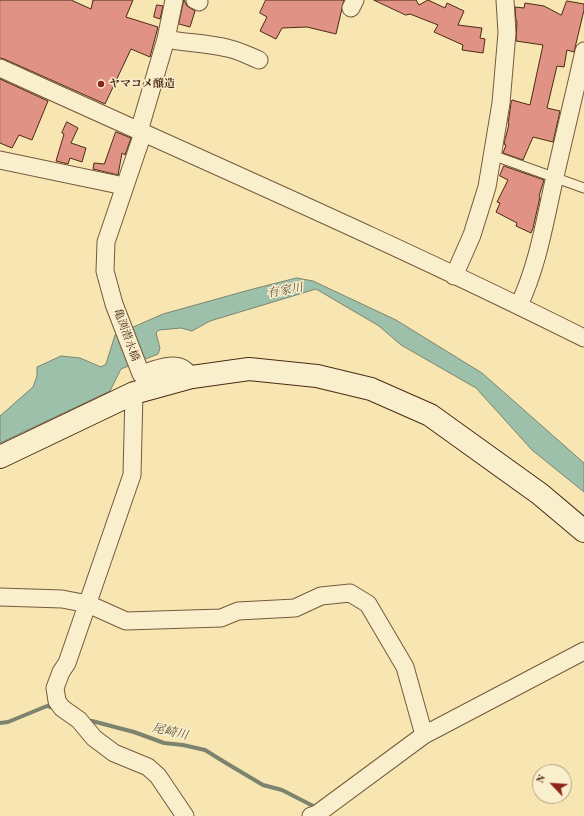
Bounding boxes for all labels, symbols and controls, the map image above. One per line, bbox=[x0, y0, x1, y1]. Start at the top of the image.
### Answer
place label: ヤマコメ醸造 bbox=[109, 77, 175, 91]
marker: ヤマコメ醸造 bbox=[96, 79, 106, 89]
water label: 有家川 bbox=[266, 281, 304, 301]
street label: 亀渕潜水橋 bbox=[110, 307, 142, 363]
water label: 尾崎川 bbox=[151, 721, 189, 743]
north arrow bbox=[532, 764, 572, 804]
text: N bbox=[535, 773, 548, 785]

